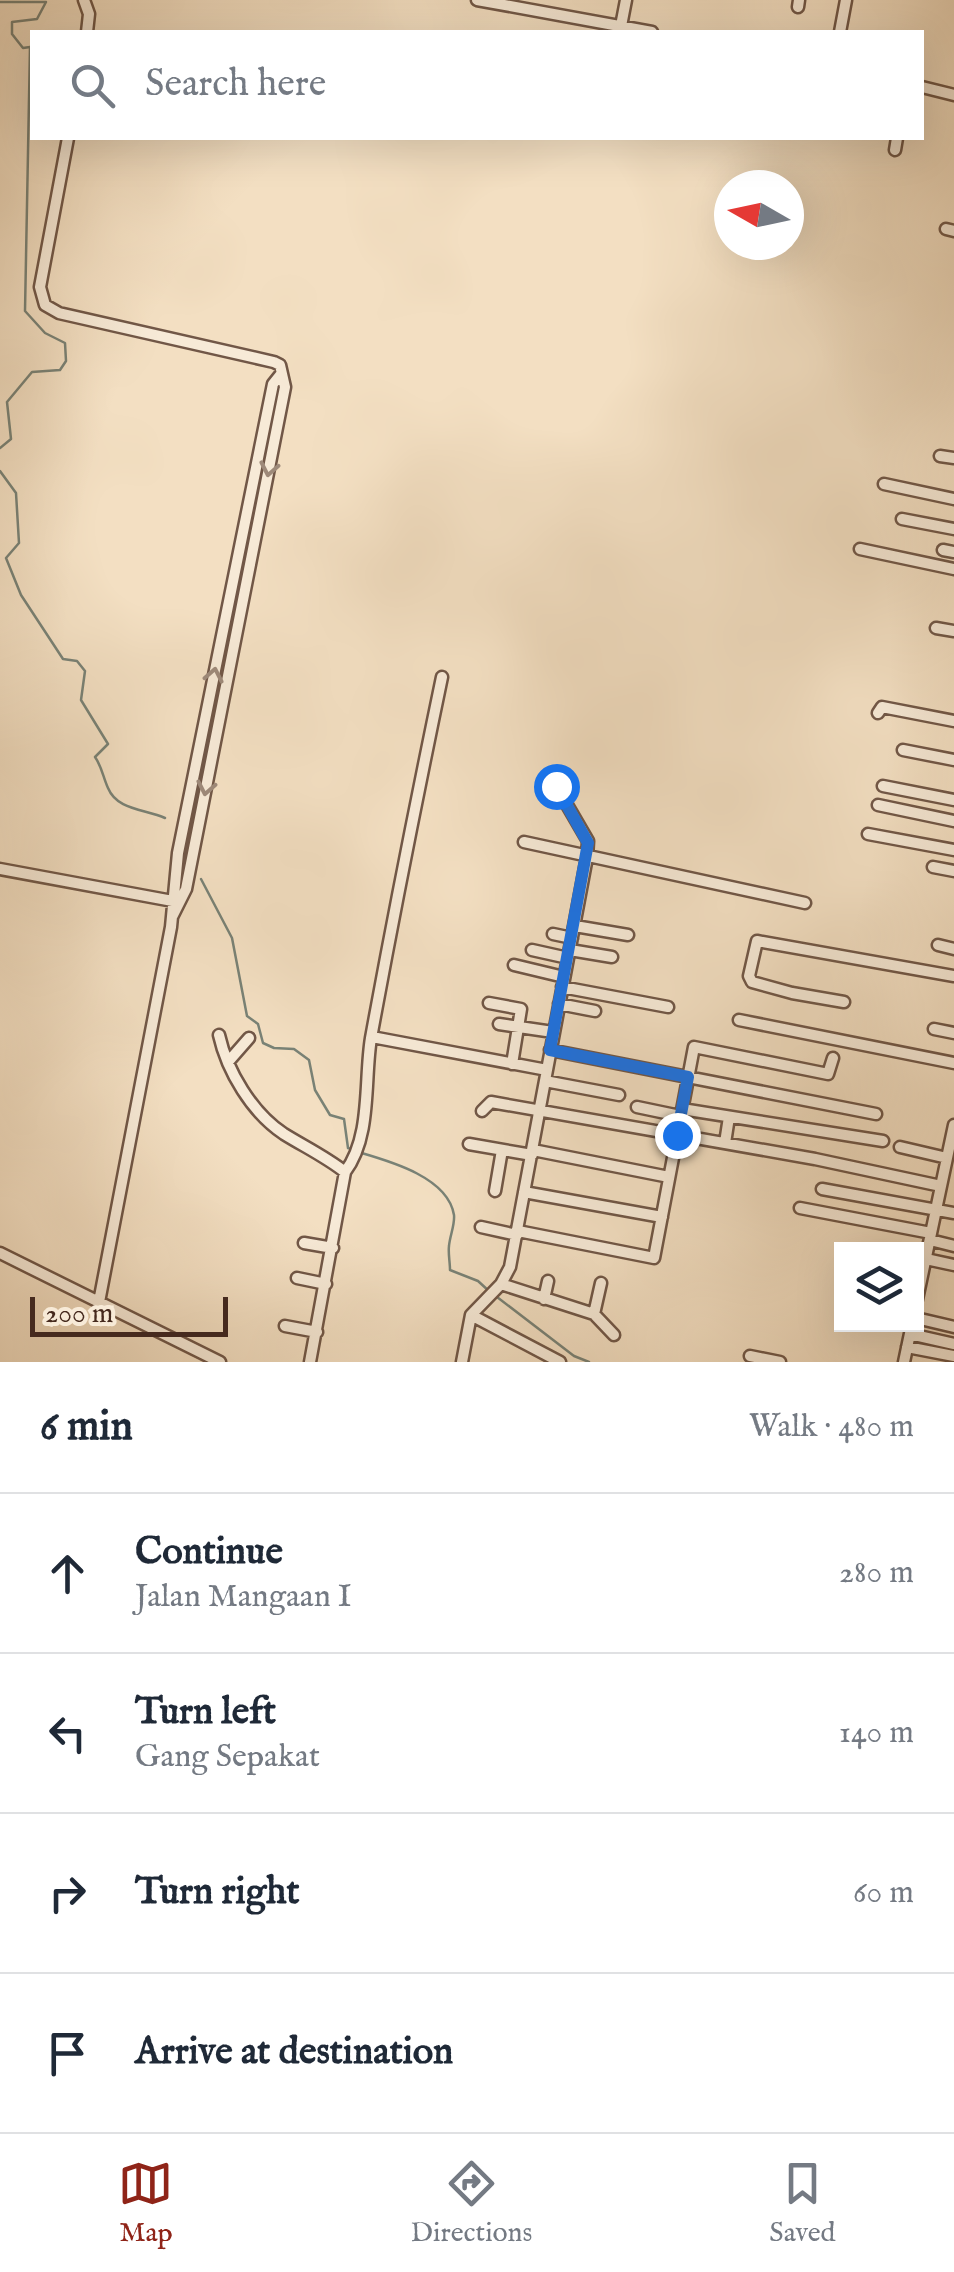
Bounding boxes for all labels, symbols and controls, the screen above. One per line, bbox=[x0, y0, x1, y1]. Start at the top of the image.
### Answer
search box bbox=[30, 30, 924, 140]
icon: search bbox=[65, 58, 120, 113]
text: Search here bbox=[145, 61, 326, 109]
north arrow bbox=[714, 170, 804, 260]
one-way arrow bbox=[260, 460, 281, 477]
one-way arrow bbox=[203, 666, 224, 683]
route start bbox=[534, 764, 580, 810]
one-way arrow bbox=[196, 779, 217, 796]
route end bbox=[655, 1113, 701, 1159]
map controls bbox=[834, 1242, 924, 1332]
button: layers bbox=[834, 1242, 924, 1332]
scale bar bbox=[30, 1292, 228, 1336]
text: 200 m bbox=[45, 1297, 113, 1332]
text: 6 min bbox=[40, 1401, 133, 1454]
text: Walk · 480 m bbox=[749, 1407, 914, 1448]
text: Continue bbox=[135, 1529, 283, 1577]
icon: ahead bbox=[40, 1546, 95, 1601]
text: 280 m bbox=[839, 1553, 914, 1594]
text: Jalan Mangaan I bbox=[135, 1577, 351, 1618]
text: Turn left bbox=[135, 1689, 276, 1737]
icon: left bbox=[40, 1706, 95, 1761]
text: 140 m bbox=[839, 1713, 914, 1754]
text: Gang Sepakat bbox=[135, 1737, 320, 1778]
icon: right bbox=[40, 1866, 95, 1921]
text: Turn right bbox=[135, 1869, 299, 1917]
text: 60 m bbox=[853, 1873, 914, 1914]
icon: arrive bbox=[40, 2026, 95, 2081]
text: Arrive at destination bbox=[135, 2029, 453, 2077]
tab: Map bbox=[118, 2156, 173, 2251]
tab: Directions bbox=[410, 2156, 532, 2251]
tab: Saved bbox=[769, 2156, 836, 2251]

